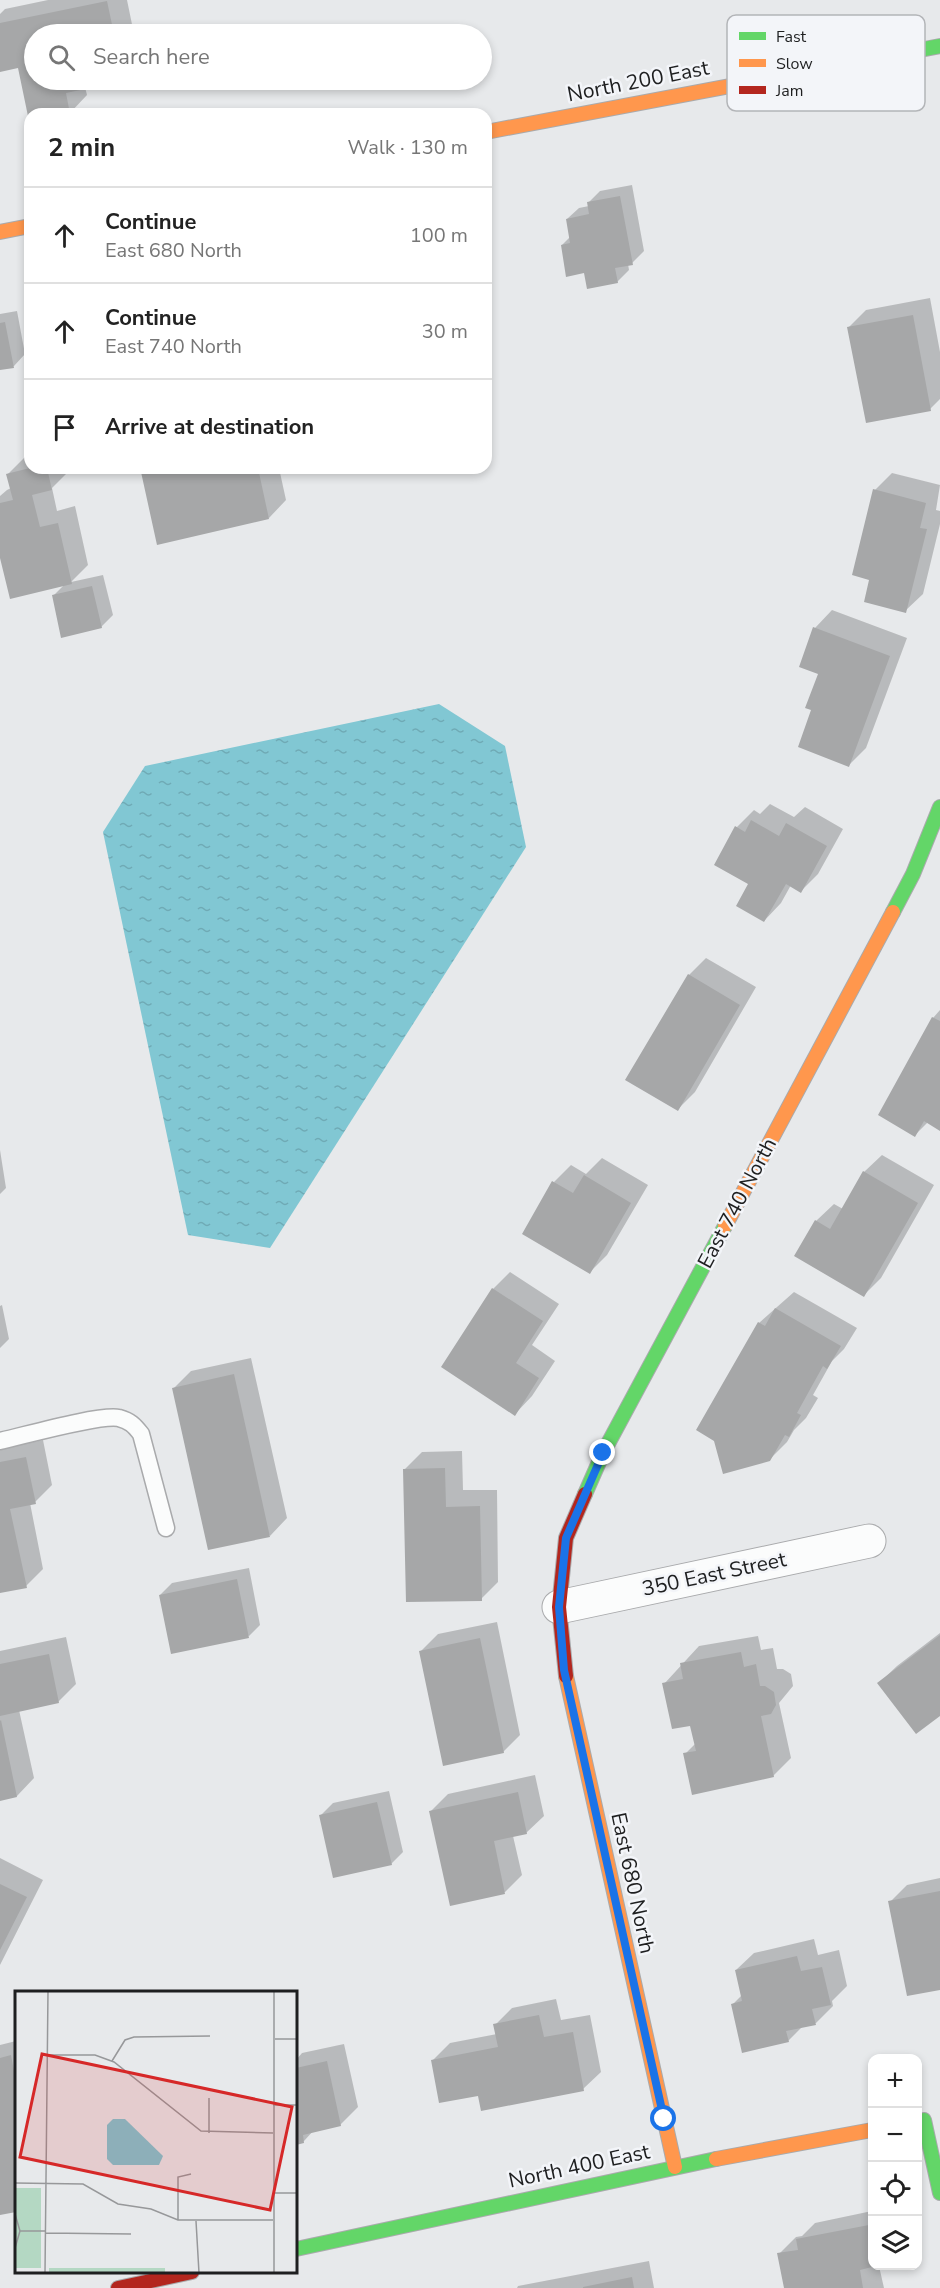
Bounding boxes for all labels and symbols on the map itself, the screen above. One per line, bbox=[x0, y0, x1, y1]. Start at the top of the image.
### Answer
legend bbox=[727, 15, 925, 111]
text: Fast bbox=[776, 26, 807, 48]
street label: North 200 East bbox=[565, 53, 712, 108]
text: Slow bbox=[776, 53, 813, 75]
text: Jam bbox=[775, 80, 803, 102]
street label: East 740 North bbox=[691, 1133, 783, 1273]
route end bbox=[589, 1439, 615, 1465]
street label: 350 East Street bbox=[639, 1545, 789, 1603]
street label: East 680 North bbox=[604, 1810, 662, 1956]
inset map bbox=[15, 1991, 297, 2273]
route start bbox=[650, 2105, 676, 2131]
street label: North 400 East bbox=[506, 2137, 653, 2195]

